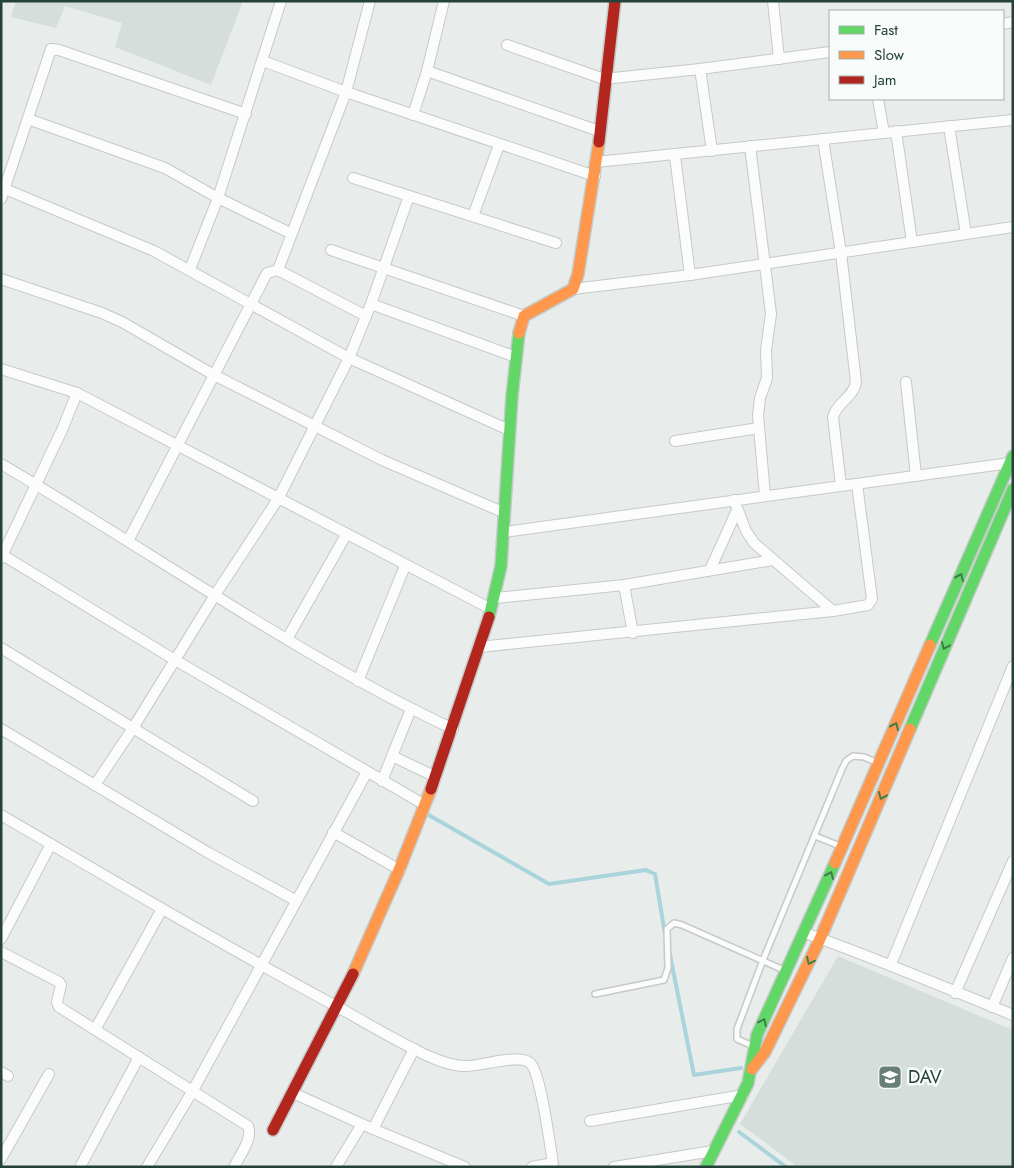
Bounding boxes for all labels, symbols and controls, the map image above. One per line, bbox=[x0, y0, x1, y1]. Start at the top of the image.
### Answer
legend bbox=[829, 10, 1004, 100]
text: Fast bbox=[874, 19, 898, 41]
text: Slow bbox=[874, 44, 905, 66]
text: Jam bbox=[872, 69, 897, 91]
one-way arrow bbox=[954, 573, 965, 582]
one-way arrow bbox=[941, 641, 952, 650]
one-way arrow bbox=[889, 722, 900, 731]
one-way arrow bbox=[877, 791, 888, 800]
one-way arrow bbox=[824, 871, 835, 880]
one-way arrow bbox=[806, 956, 816, 965]
one-way arrow bbox=[756, 1019, 766, 1028]
school or university icon: DAV bbox=[877, 1064, 903, 1090]
place label: DAV bbox=[908, 1064, 942, 1090]

